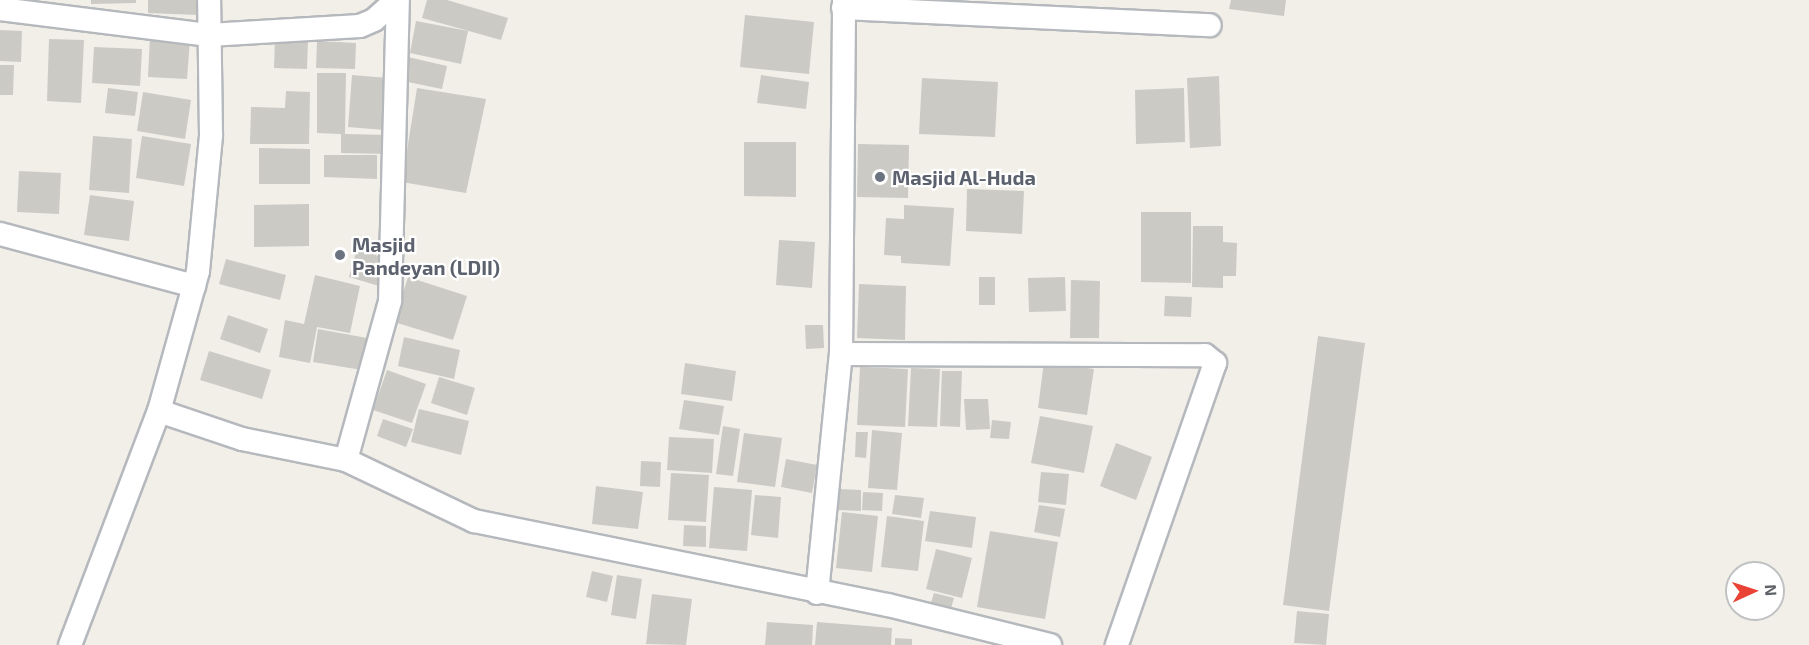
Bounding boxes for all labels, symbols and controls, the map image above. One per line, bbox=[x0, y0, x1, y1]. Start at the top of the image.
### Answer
place label: Masjid Al-Huda bbox=[892, 165, 1036, 189]
marker: Masjid Al-Huda bbox=[873, 170, 887, 184]
place label: Masjid Pandeyan (LDII) bbox=[352, 232, 500, 279]
marker: Masjid Pandeyan (LDII) bbox=[333, 248, 347, 262]
north arrow bbox=[1725, 561, 1785, 621]
text: N bbox=[1762, 584, 1781, 596]

